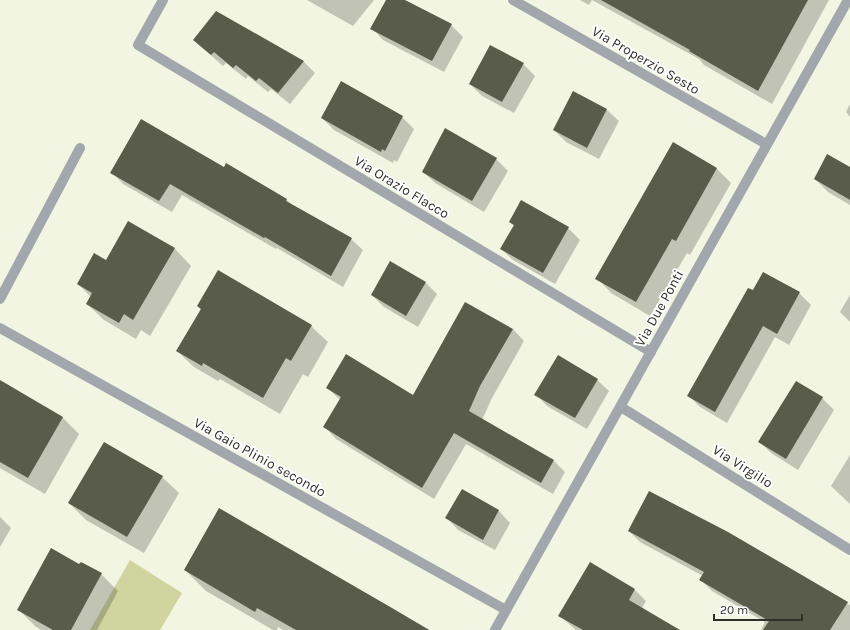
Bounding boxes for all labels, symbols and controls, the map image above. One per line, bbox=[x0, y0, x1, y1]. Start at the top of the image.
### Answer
street label: Via Properzio Sesto bbox=[589, 23, 703, 98]
street label: Via Orazio Flacco bbox=[351, 152, 452, 222]
street label: Via Due Ponti bbox=[631, 267, 687, 349]
street label: Via Gaio Plinio secondo bbox=[191, 414, 329, 501]
street label: Via Virgilio bbox=[709, 441, 776, 492]
scale bar bbox=[714, 596, 802, 622]
text: 20 m bbox=[720, 603, 748, 617]

